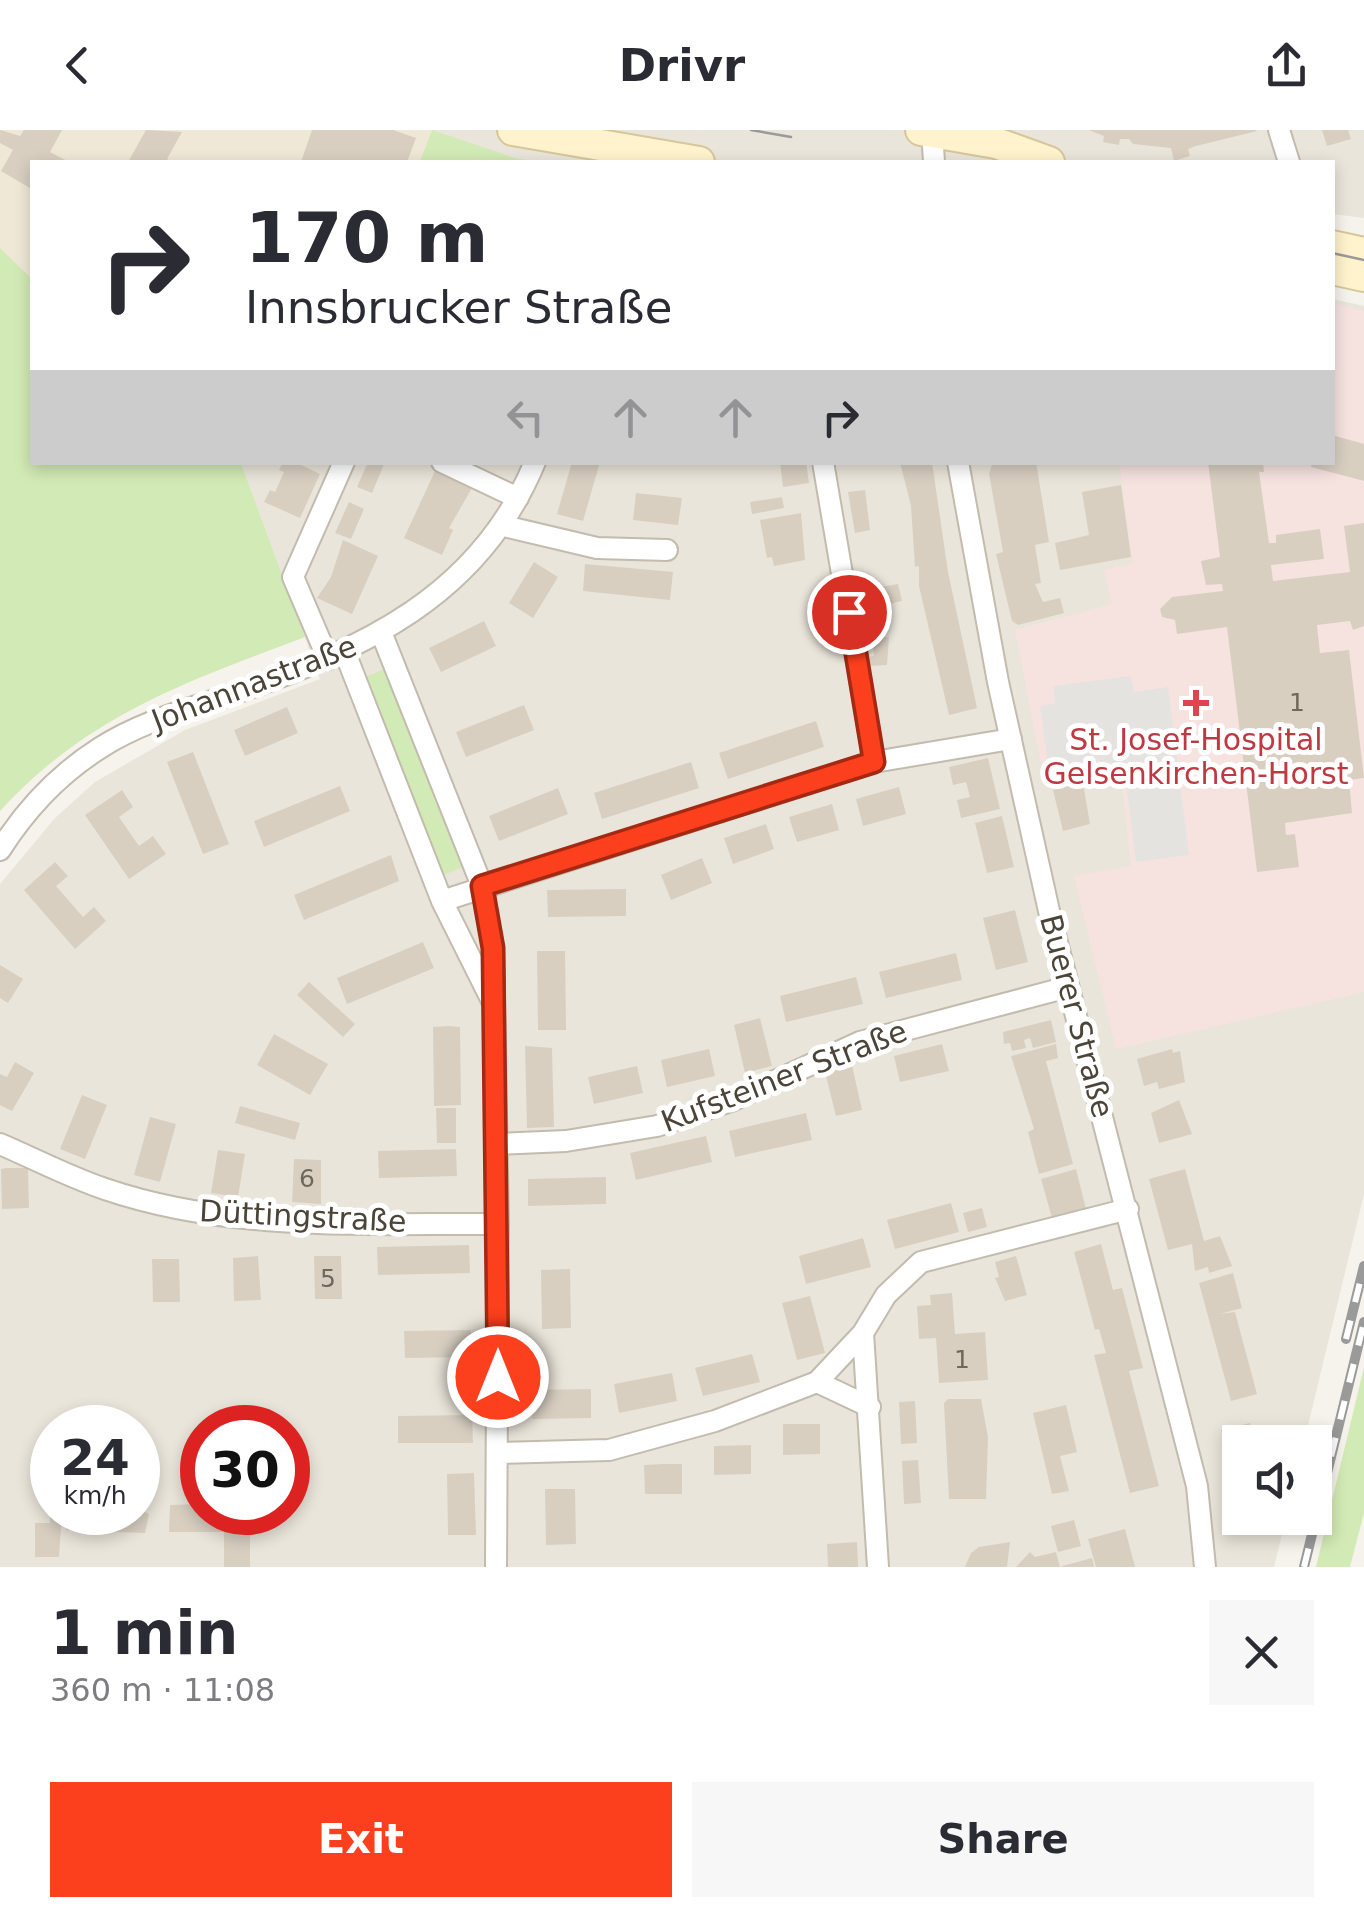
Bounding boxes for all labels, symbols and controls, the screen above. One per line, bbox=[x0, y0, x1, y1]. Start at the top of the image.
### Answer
icon: back bbox=[50, 38, 105, 93]
icon: share bbox=[1259, 38, 1314, 93]
text: Drivr bbox=[619, 39, 745, 92]
text: 170 m bbox=[245, 197, 488, 279]
icon: right bbox=[80, 200, 210, 330]
text: Innsbrucker Straße bbox=[245, 281, 672, 334]
icon: left bbox=[498, 390, 553, 445]
icon: ahead bbox=[603, 390, 658, 445]
icon: ahead bbox=[708, 390, 763, 445]
icon: right bbox=[813, 390, 868, 445]
pin bbox=[807, 570, 892, 655]
icon: arrive bbox=[822, 585, 877, 640]
street label: Johannastraße bbox=[145, 628, 361, 739]
house number: 1 bbox=[1289, 688, 1305, 717]
marker: St. Josef-Hospital Gelsenkirchen-Horst bbox=[1183, 690, 1209, 716]
place label: St. Josef-Hospital Gelsenkirchen-Horst bbox=[1044, 722, 1349, 791]
street label: Buerer Straße bbox=[1033, 911, 1121, 1121]
street label: Kufsteiner Straße bbox=[656, 1013, 912, 1139]
house number: 6 bbox=[299, 1164, 315, 1193]
street label: Düttingstraße bbox=[198, 1193, 408, 1239]
house number: 5 bbox=[320, 1264, 336, 1293]
position arrow bbox=[446, 1325, 550, 1429]
house number: 1 bbox=[954, 1345, 970, 1374]
speed limit sign: 30 bbox=[180, 1405, 310, 1535]
map controls bbox=[1222, 1425, 1332, 1535]
button: sound bbox=[1222, 1425, 1332, 1535]
text: 24 bbox=[60, 1429, 130, 1487]
text: km/h bbox=[63, 1481, 127, 1510]
text: 1 min bbox=[50, 1598, 238, 1668]
button: close bbox=[1209, 1600, 1314, 1705]
text: 360 m · 11:08 bbox=[50, 1671, 275, 1709]
button: Exit bbox=[50, 1782, 672, 1897]
button: Share bbox=[692, 1782, 1314, 1897]

